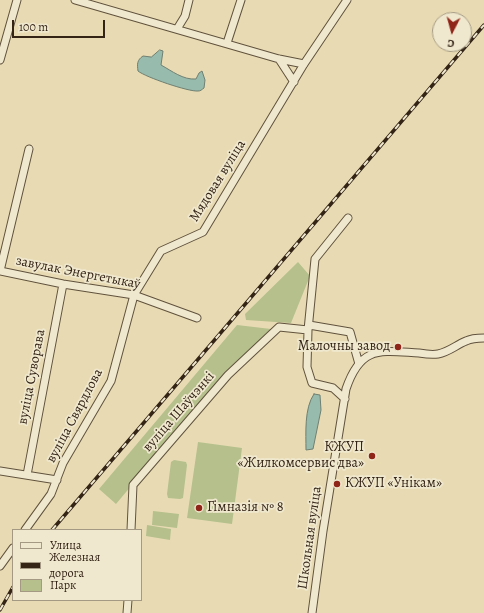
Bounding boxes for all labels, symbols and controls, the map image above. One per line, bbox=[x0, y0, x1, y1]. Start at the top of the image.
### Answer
scale bar bbox=[14, 12, 107, 38]
north arrow bbox=[432, 12, 472, 52]
text: 100 m bbox=[19, 19, 48, 35]
text: С bbox=[447, 36, 455, 51]
street label: Мядовая вуліца bbox=[186, 137, 250, 225]
street label: завулак Энергетыкаў bbox=[14, 253, 142, 293]
street label: вуліца Суворава bbox=[15, 328, 49, 426]
place label: Малочны завод bbox=[298, 339, 390, 355]
marker: Малочны завод bbox=[393, 342, 403, 352]
street label: вуліца Свярдлова bbox=[43, 366, 107, 466]
street label: вуліца Шаўчэнкі bbox=[140, 369, 218, 455]
place label: КЖУП «Жилкомсервис два» bbox=[237, 440, 364, 472]
marker: КЖУП «Жилкомсервис два» bbox=[367, 451, 377, 461]
place label: КЖУП «Унікам» bbox=[345, 476, 442, 492]
marker: КЖУП «Унікам» bbox=[332, 479, 342, 489]
street label: Школьная вуліца bbox=[294, 485, 326, 591]
place label: Гімназія № 8 bbox=[207, 500, 284, 516]
marker: Гімназія № 8 bbox=[194, 503, 204, 513]
legend bbox=[12, 529, 142, 601]
text: Улица bbox=[50, 537, 81, 553]
text: Железная дорога bbox=[49, 549, 100, 581]
text: Парк bbox=[50, 577, 76, 593]

